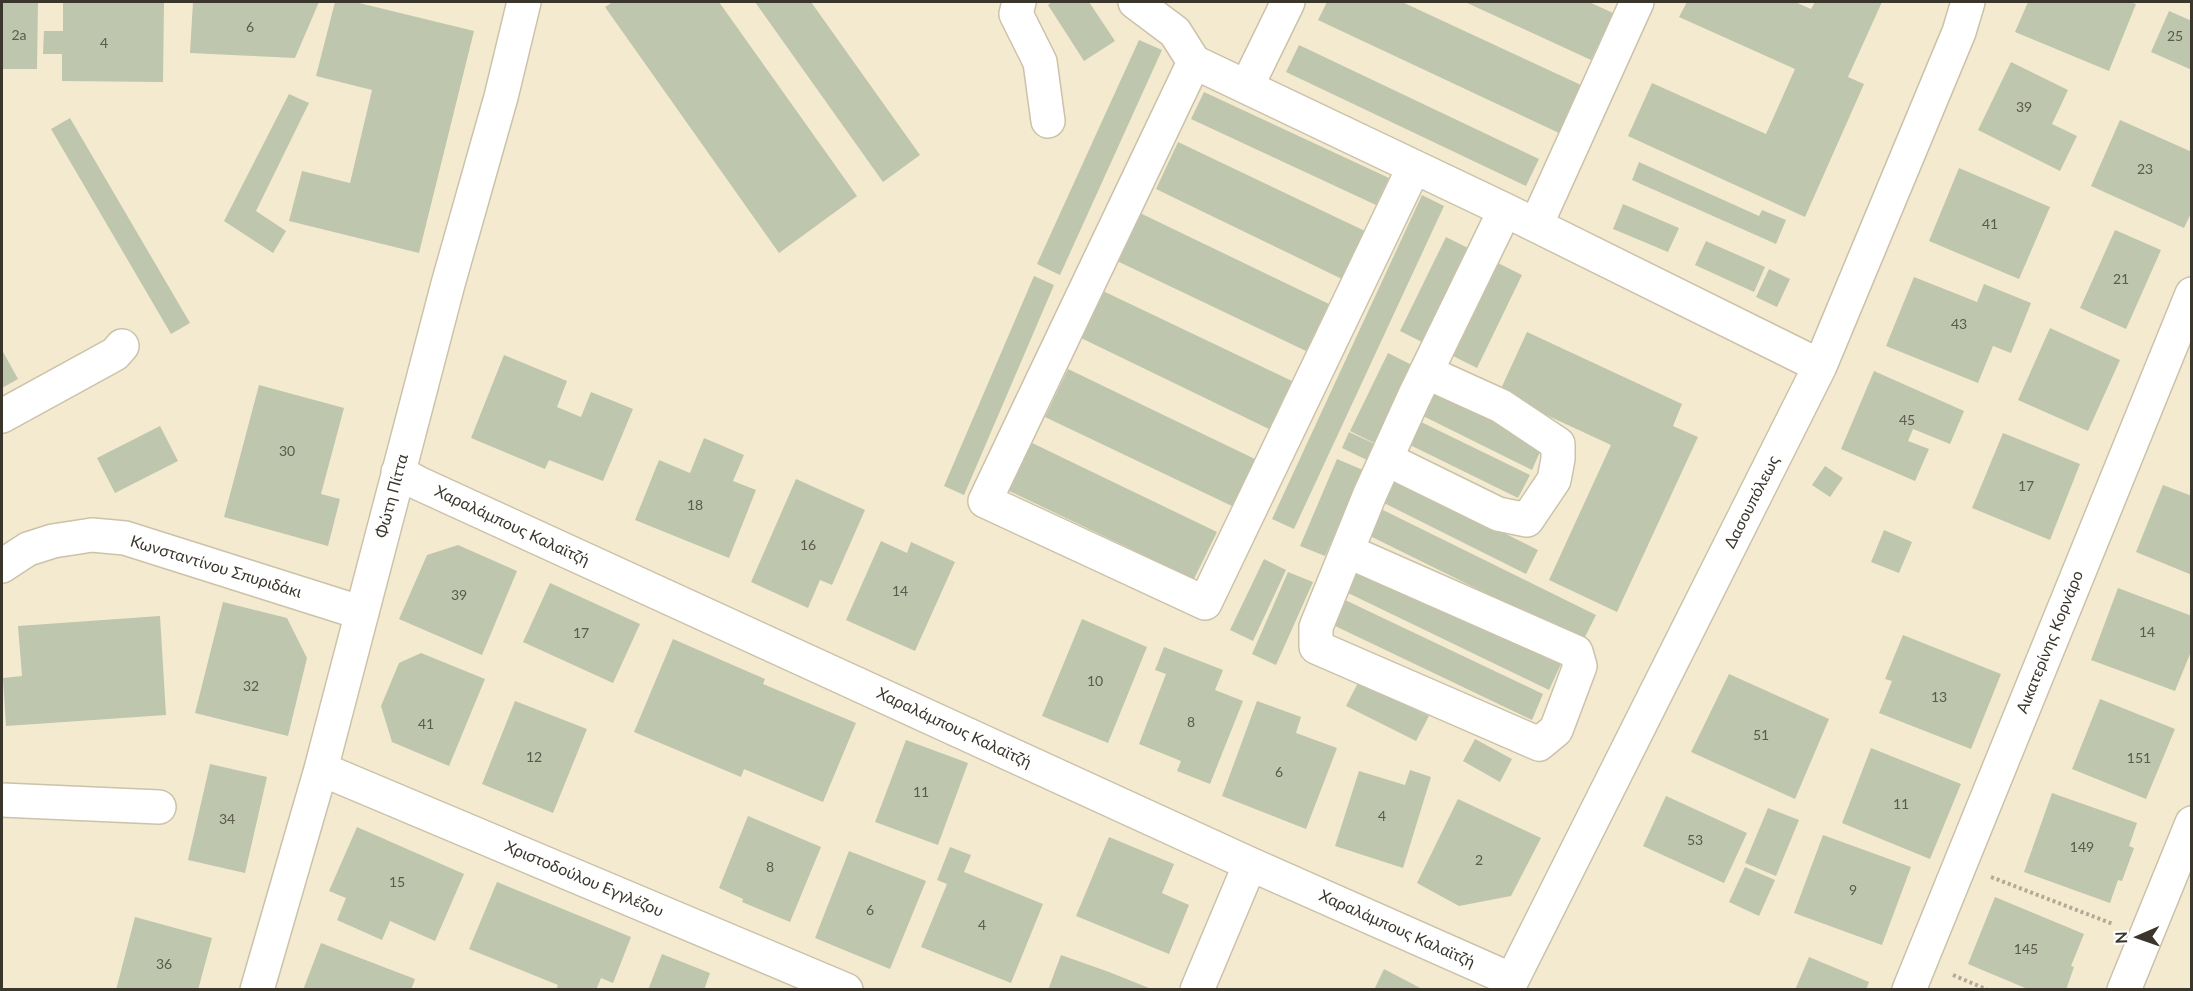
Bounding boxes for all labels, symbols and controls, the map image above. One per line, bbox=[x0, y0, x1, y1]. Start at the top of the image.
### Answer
house number: 6 bbox=[246, 19, 254, 35]
house number: 2a bbox=[11, 27, 27, 43]
house number: 25 bbox=[2167, 28, 2183, 44]
house number: 4 bbox=[100, 35, 108, 51]
house number: 39 bbox=[2016, 99, 2032, 115]
house number: 23 bbox=[2137, 161, 2153, 177]
house number: 41 bbox=[1982, 216, 1998, 232]
house number: 21 bbox=[2113, 271, 2129, 287]
house number: 43 bbox=[1951, 316, 1967, 332]
house number: 45 bbox=[1899, 412, 1915, 428]
house number: 30 bbox=[279, 443, 295, 459]
street label: Φώτη Πίττα bbox=[372, 452, 412, 540]
street label: Δασουπόλεως bbox=[1720, 452, 1784, 552]
house number: 17 bbox=[2018, 478, 2034, 494]
street label: Χαραλάμπους Καλαϊτζή bbox=[432, 482, 592, 570]
house number: 18 bbox=[687, 497, 703, 513]
street label: Κωνσταντίνου Σπυριδάκι bbox=[128, 532, 304, 602]
house number: 16 bbox=[800, 537, 816, 553]
street label: Αικατερίνης Κορνάρο bbox=[2013, 568, 2087, 716]
house number: 14 bbox=[892, 583, 908, 599]
house number: 39 bbox=[451, 587, 467, 603]
house number: 14 bbox=[2139, 624, 2155, 640]
house number: 17 bbox=[573, 625, 589, 641]
house number: 10 bbox=[1087, 673, 1103, 689]
house number: 32 bbox=[243, 678, 259, 694]
street label: Χαραλάμπους Καλαϊτζή bbox=[874, 684, 1034, 772]
house number: 13 bbox=[1931, 689, 1947, 705]
house number: 8 bbox=[1187, 714, 1195, 730]
house number: 41 bbox=[418, 716, 434, 732]
house number: 51 bbox=[1753, 727, 1769, 743]
house number: 12 bbox=[526, 749, 542, 765]
house number: 151 bbox=[2127, 750, 2151, 766]
house number: 6 bbox=[1275, 764, 1283, 780]
house number: 11 bbox=[913, 784, 929, 800]
house number: 11 bbox=[1893, 796, 1909, 812]
house number: 4 bbox=[1378, 808, 1386, 824]
house number: 34 bbox=[219, 811, 235, 827]
house number: 53 bbox=[1687, 832, 1703, 848]
street label: Χριστοδούλου Εγγλέζου bbox=[502, 837, 666, 921]
house number: 149 bbox=[2070, 839, 2094, 855]
house number: 2 bbox=[1475, 852, 1483, 868]
house number: 8 bbox=[766, 859, 774, 875]
house number: 15 bbox=[389, 874, 405, 890]
house number: 9 bbox=[1849, 882, 1857, 898]
street label: Χαραλάμπους Καλαϊτζή bbox=[1316, 886, 1478, 972]
house number: 6 bbox=[866, 902, 874, 918]
north arrow bbox=[2109, 907, 2169, 967]
house number: 4 bbox=[978, 917, 986, 933]
text: N bbox=[2111, 931, 2130, 944]
house number: 145 bbox=[2014, 941, 2038, 957]
house number: 36 bbox=[156, 956, 172, 972]

